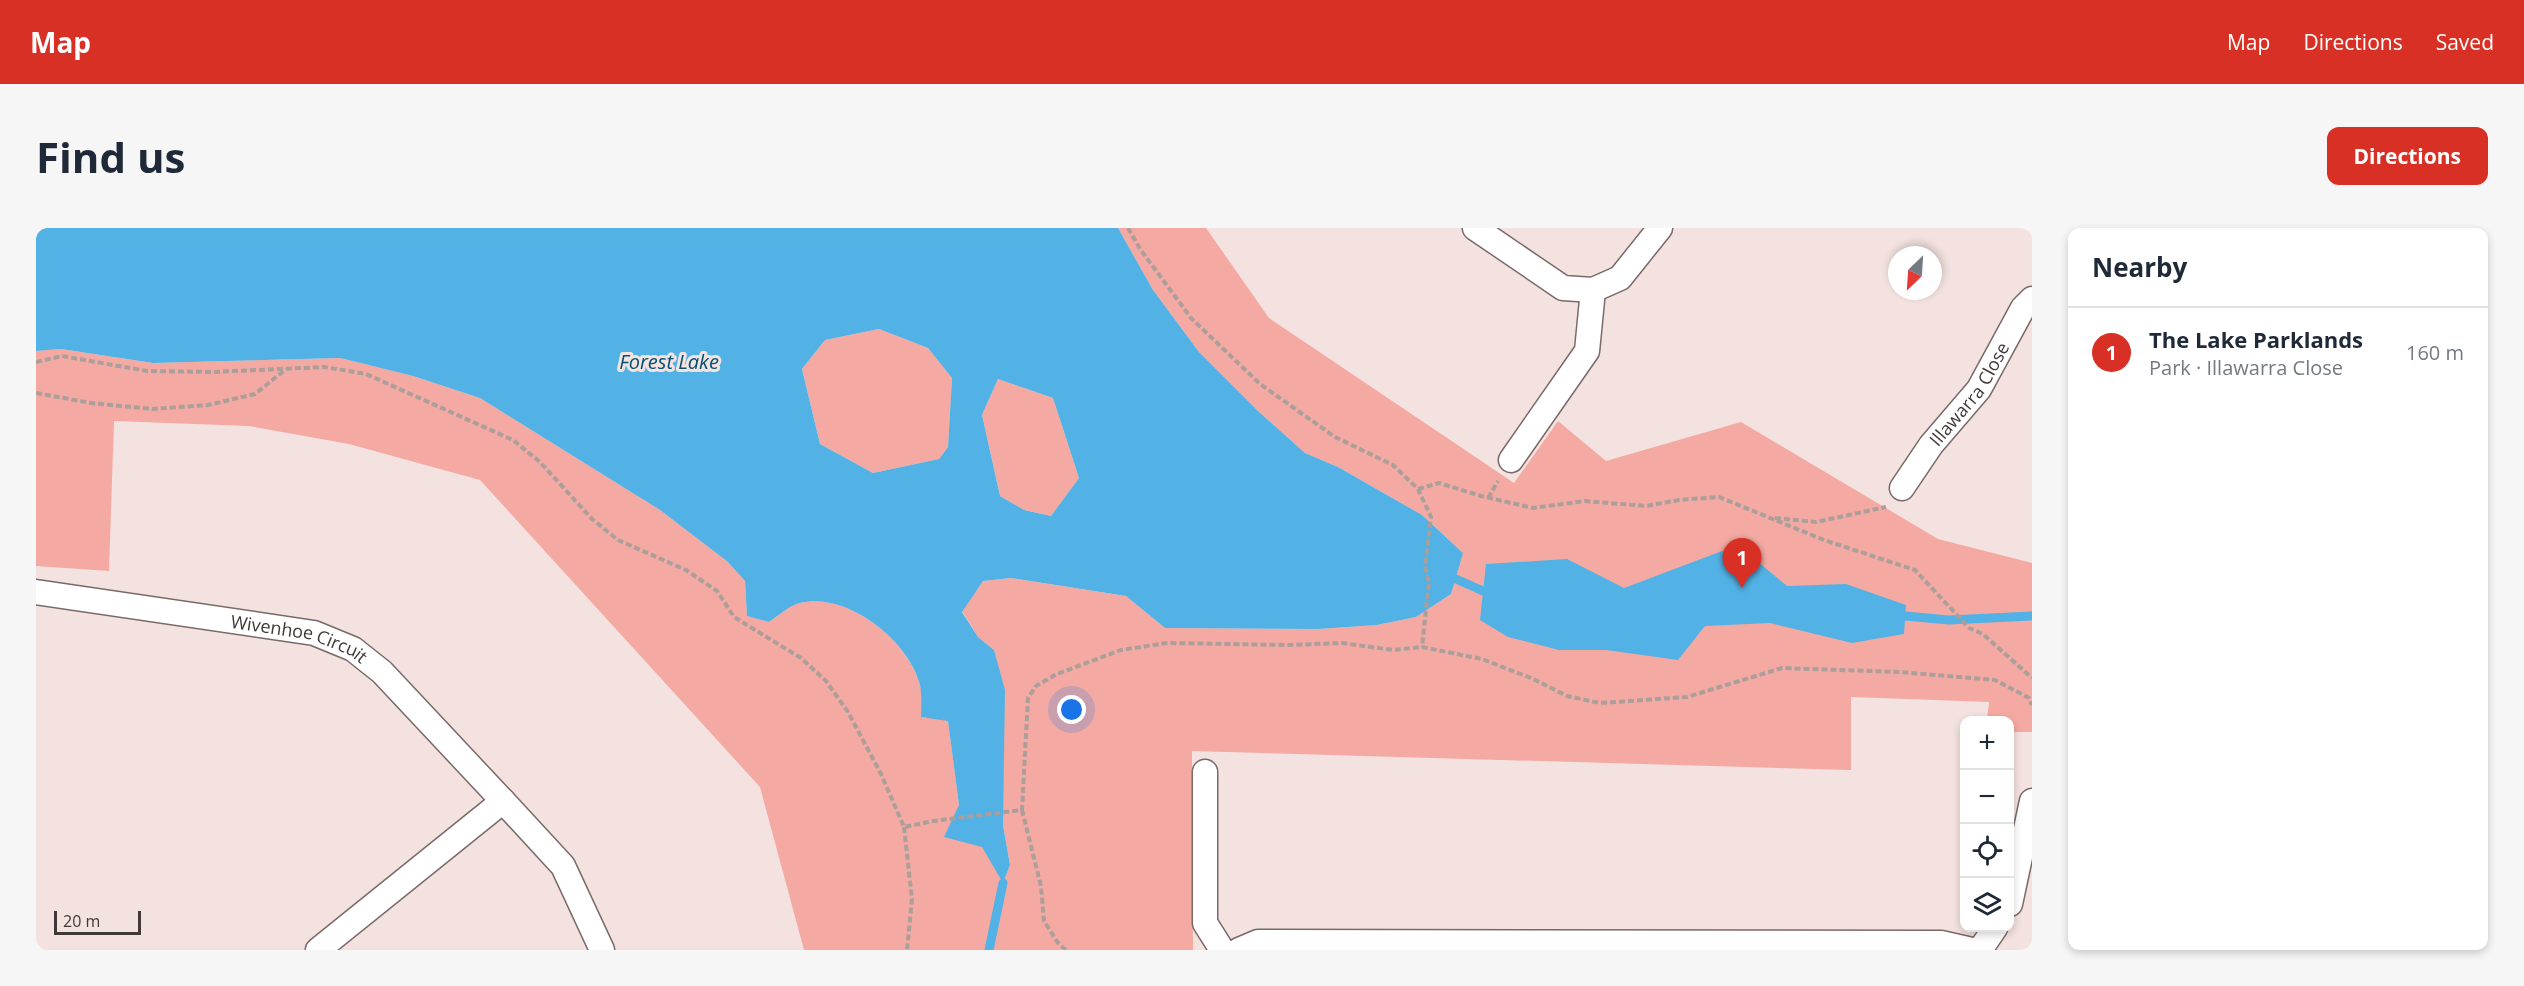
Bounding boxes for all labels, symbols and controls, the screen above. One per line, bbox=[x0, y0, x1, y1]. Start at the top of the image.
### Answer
text: Map bbox=[30, 23, 91, 61]
text: Map bbox=[2227, 28, 2270, 56]
text: Directions bbox=[2303, 28, 2403, 56]
text: Saved bbox=[2436, 28, 2494, 56]
button: Directions bbox=[2327, 127, 2488, 185]
text: Find us bbox=[36, 128, 185, 185]
north arrow bbox=[1888, 246, 1942, 300]
text: Nearby bbox=[2092, 249, 2187, 285]
text: The Lake Parklands bbox=[2149, 324, 2363, 354]
street label: Illawarra Close bbox=[1924, 338, 2014, 451]
text: 1 bbox=[2106, 339, 2117, 366]
text: 160 m bbox=[2406, 339, 2464, 366]
water label: Forest Lake bbox=[619, 348, 719, 375]
text: Park · Illawarra Close bbox=[2149, 354, 2343, 381]
pin: 1 bbox=[1722, 538, 1762, 588]
street label: Wivenhoe Circuit bbox=[229, 609, 373, 668]
your location bbox=[1057, 695, 1086, 724]
map controls bbox=[1960, 716, 2014, 932]
button: + bbox=[1960, 716, 2014, 770]
button: − bbox=[1960, 770, 2014, 824]
button: locate bbox=[1960, 824, 2014, 878]
button: layers bbox=[1960, 878, 2014, 932]
scale bar bbox=[54, 908, 141, 936]
text: 20 m bbox=[63, 910, 100, 932]

